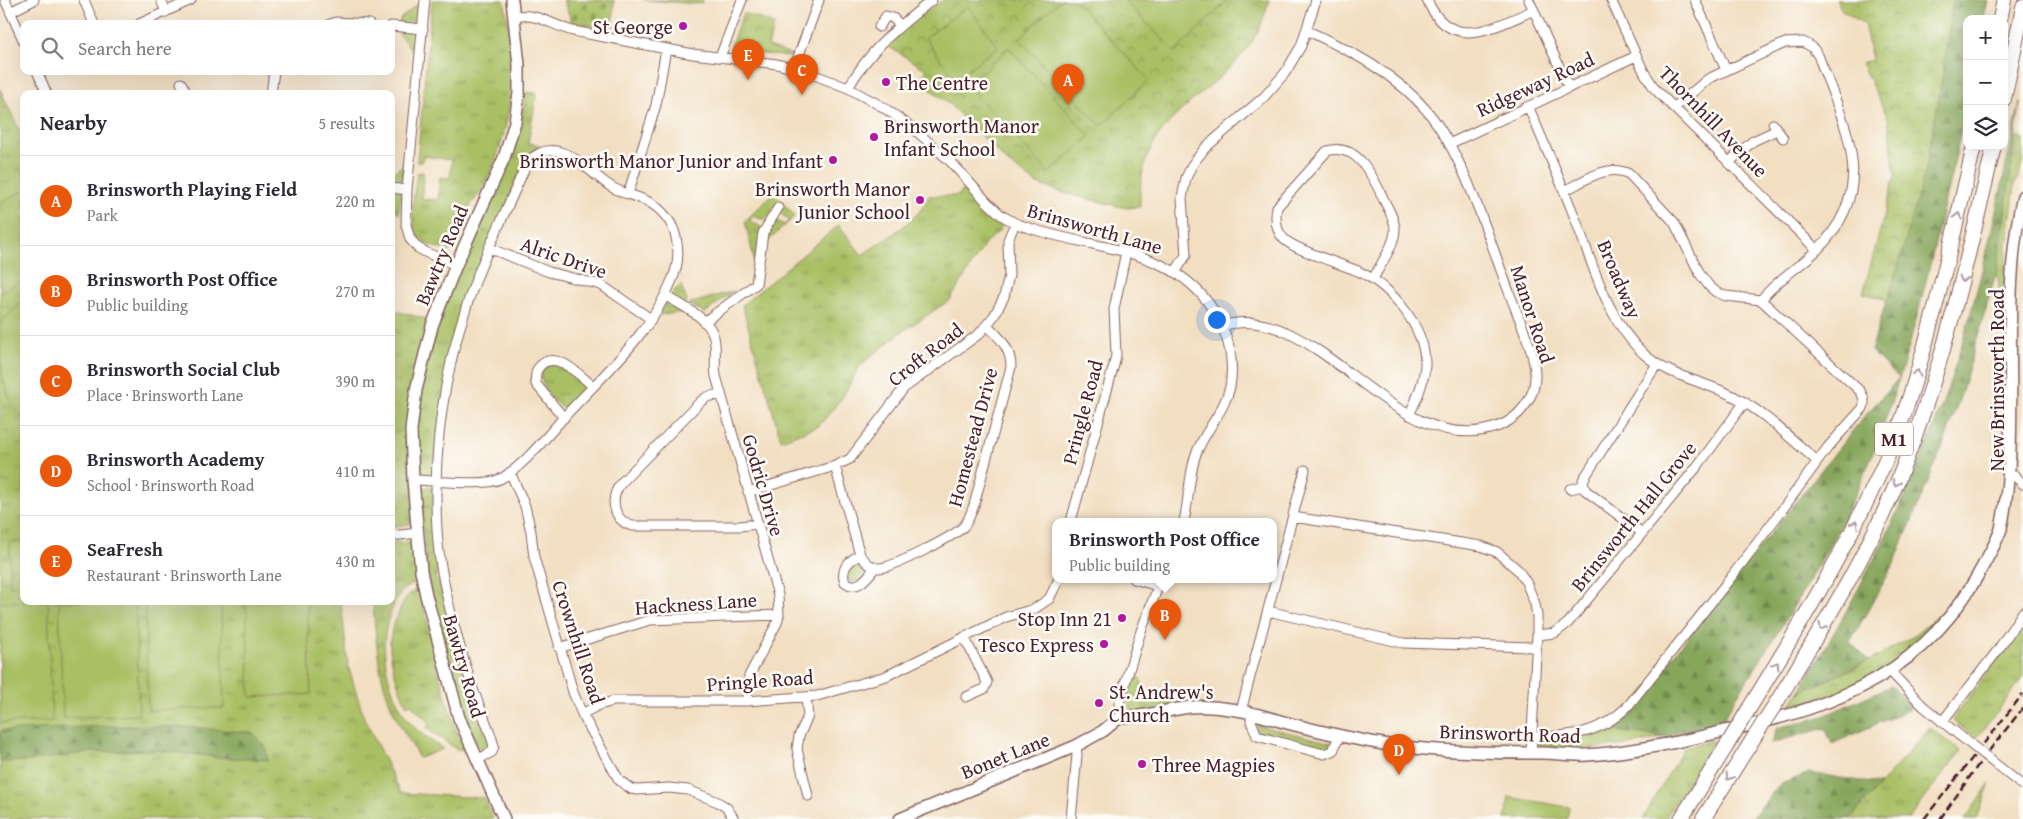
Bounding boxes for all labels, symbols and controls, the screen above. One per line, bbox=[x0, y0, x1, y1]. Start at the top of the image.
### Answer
place label: St George bbox=[593, 12, 673, 41]
map controls bbox=[1963, 15, 2008, 150]
button: + bbox=[1963, 15, 2008, 60]
search box bbox=[20, 20, 395, 75]
marker: St George bbox=[677, 20, 689, 32]
icon: search bbox=[38, 34, 66, 62]
text: Search here bbox=[78, 34, 172, 62]
pin: E bbox=[732, 39, 764, 80]
street label: Ridgeway Road bbox=[1471, 44, 1599, 124]
pin: C bbox=[786, 54, 818, 95]
street label: Thornhill Avenue bbox=[1653, 58, 1775, 184]
button: − bbox=[1963, 60, 2008, 105]
pin: A bbox=[1052, 64, 1084, 105]
place label: The Centre bbox=[896, 68, 988, 97]
marker: The Centre bbox=[880, 76, 892, 88]
button: layers bbox=[1963, 105, 2008, 150]
text: Nearby bbox=[40, 107, 107, 138]
text: 5 results bbox=[318, 111, 375, 135]
place label: Brinsworth Manor Infant School bbox=[884, 111, 1039, 163]
marker: Brinsworth Manor Infant School bbox=[868, 131, 880, 143]
place label: Brinsworth Manor Junior and Infant bbox=[520, 146, 823, 175]
marker: Brinsworth Manor Junior and Infant bbox=[827, 154, 839, 166]
place label: Brinsworth Manor Junior School bbox=[755, 174, 910, 226]
text: Brinsworth Playing Field bbox=[87, 175, 297, 203]
text: A bbox=[51, 189, 61, 213]
text: 220 m bbox=[335, 189, 375, 213]
marker: Brinsworth Manor Junior School bbox=[914, 194, 926, 206]
street label: Brinsworth Lane bbox=[1024, 195, 1166, 261]
street label: Bawtry Road bbox=[407, 200, 475, 310]
text: Park bbox=[87, 203, 118, 227]
one-way arrow bbox=[1952, 212, 1963, 221]
street label: Alric Drive bbox=[517, 229, 611, 285]
street label: Broadway bbox=[1590, 235, 1650, 323]
street label: Manor Road bbox=[1503, 261, 1563, 367]
text: Brinsworth Post Office bbox=[87, 265, 278, 293]
one-way arrow bbox=[1958, 274, 1968, 282]
text: B bbox=[51, 279, 61, 303]
text: 270 m bbox=[335, 279, 375, 303]
street label: New Brinsworth Road bbox=[1982, 289, 2011, 471]
text: Public building bbox=[87, 293, 188, 317]
your location bbox=[1204, 307, 1230, 333]
street label: Croft Road bbox=[881, 315, 969, 393]
text: Brinsworth Social Club bbox=[87, 355, 280, 383]
street label: Pringle Road bbox=[1054, 356, 1110, 467]
street label: Homestead Drive bbox=[939, 364, 1005, 510]
text: C bbox=[51, 369, 61, 393]
text: 390 m bbox=[335, 369, 375, 393]
one-way arrow bbox=[1911, 370, 1921, 378]
text: Place · Brinsworth Lane bbox=[87, 383, 243, 407]
road number: M1 bbox=[1875, 422, 1913, 456]
street label: Godric Drive bbox=[736, 431, 792, 539]
street label: Brinsworth Hall Grove bbox=[1563, 435, 1703, 597]
text: Brinsworth Academy bbox=[87, 445, 265, 473]
text: D bbox=[51, 459, 61, 483]
text: 410 m bbox=[335, 459, 375, 483]
text: School · Brinsworth Road bbox=[87, 473, 254, 497]
one-way arrow bbox=[1892, 478, 1903, 487]
popup bbox=[1052, 518, 1277, 583]
one-way arrow bbox=[1849, 520, 1859, 529]
text: Brinsworth Post Office bbox=[1069, 525, 1260, 553]
text: SeaFresh bbox=[87, 535, 163, 563]
text: E bbox=[52, 549, 60, 573]
text: 430 m bbox=[335, 549, 375, 573]
text: Public building bbox=[1069, 553, 1170, 577]
text: Restaurant · Brinsworth Lane bbox=[87, 563, 282, 587]
street label: Crownhill Road bbox=[545, 576, 613, 708]
street label: Hackness Lane bbox=[634, 584, 758, 622]
pin: B bbox=[1149, 599, 1181, 640]
place label: Stop Inn 21 bbox=[1017, 604, 1112, 633]
street label: Bawtry Road bbox=[436, 611, 494, 721]
marker: Stop Inn 21 bbox=[1116, 612, 1128, 624]
one-way arrow bbox=[1818, 622, 1828, 631]
place label: Tesco Express bbox=[978, 630, 1094, 659]
marker: Tesco Express bbox=[1098, 638, 1110, 650]
street label: Pringle Road bbox=[706, 662, 815, 698]
one-way arrow bbox=[1769, 662, 1779, 671]
place label: St. Andrew's Church bbox=[1109, 677, 1214, 729]
marker: St. Andrew's Church bbox=[1093, 697, 1105, 709]
street label: Brinsworth Road bbox=[1439, 716, 1581, 750]
street label: Bonet Lane bbox=[956, 724, 1054, 786]
pin: D bbox=[1383, 734, 1415, 775]
place label: Three Magpies bbox=[1152, 750, 1275, 779]
marker: Three Magpies bbox=[1136, 758, 1148, 770]
one-way arrow bbox=[1726, 772, 1736, 781]

